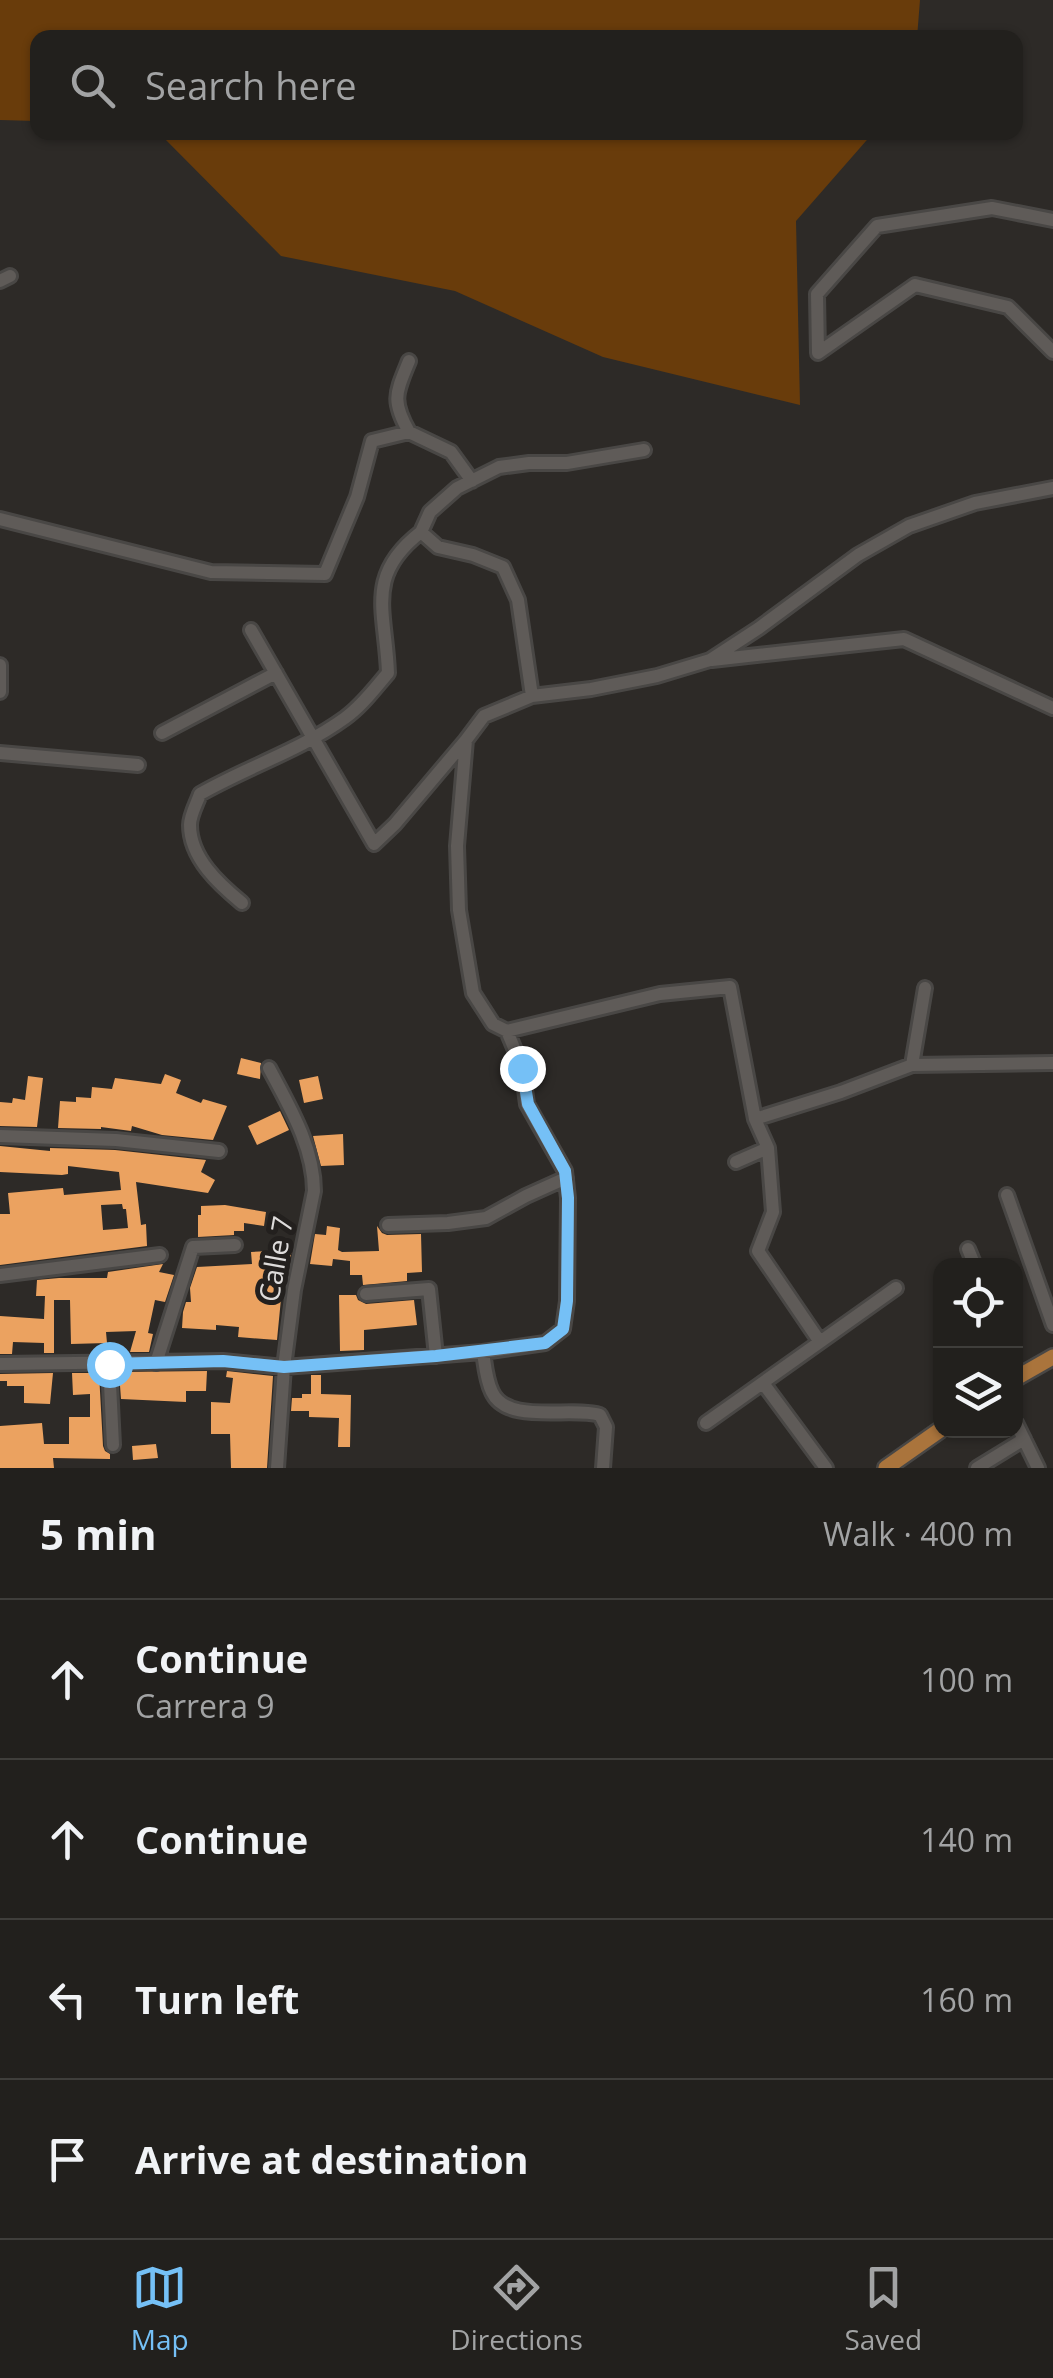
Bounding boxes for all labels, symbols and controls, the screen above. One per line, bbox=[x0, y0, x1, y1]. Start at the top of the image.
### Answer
search box bbox=[30, 30, 1023, 140]
icon: search bbox=[65, 58, 120, 113]
text: Search here bbox=[145, 59, 357, 111]
route end bbox=[500, 1046, 546, 1092]
street label: Calle 7 bbox=[249, 1213, 301, 1305]
map controls bbox=[933, 1258, 1023, 1438]
button: locate bbox=[933, 1258, 1023, 1348]
route start bbox=[87, 1342, 133, 1388]
button: layers bbox=[933, 1348, 1023, 1438]
text: 5 min bbox=[40, 1505, 157, 1562]
text: Walk · 400 m bbox=[823, 1512, 1013, 1555]
text: Continue bbox=[135, 1632, 308, 1684]
icon: ahead bbox=[40, 1652, 95, 1707]
text: 100 m bbox=[920, 1658, 1013, 1701]
text: Carrera 9 bbox=[135, 1684, 275, 1727]
icon: ahead bbox=[40, 1812, 95, 1867]
text: Continue bbox=[135, 1813, 308, 1865]
text: 140 m bbox=[920, 1818, 1013, 1861]
icon: left bbox=[40, 1972, 95, 2027]
text: Turn left bbox=[135, 1973, 299, 2025]
text: 160 m bbox=[920, 1978, 1013, 2021]
icon: arrive bbox=[40, 2132, 95, 2187]
text: Arrive at destination bbox=[135, 2133, 529, 2185]
tab: Map bbox=[131, 2260, 189, 2358]
tab: Directions bbox=[450, 2260, 583, 2358]
tab: Saved bbox=[844, 2260, 922, 2358]

